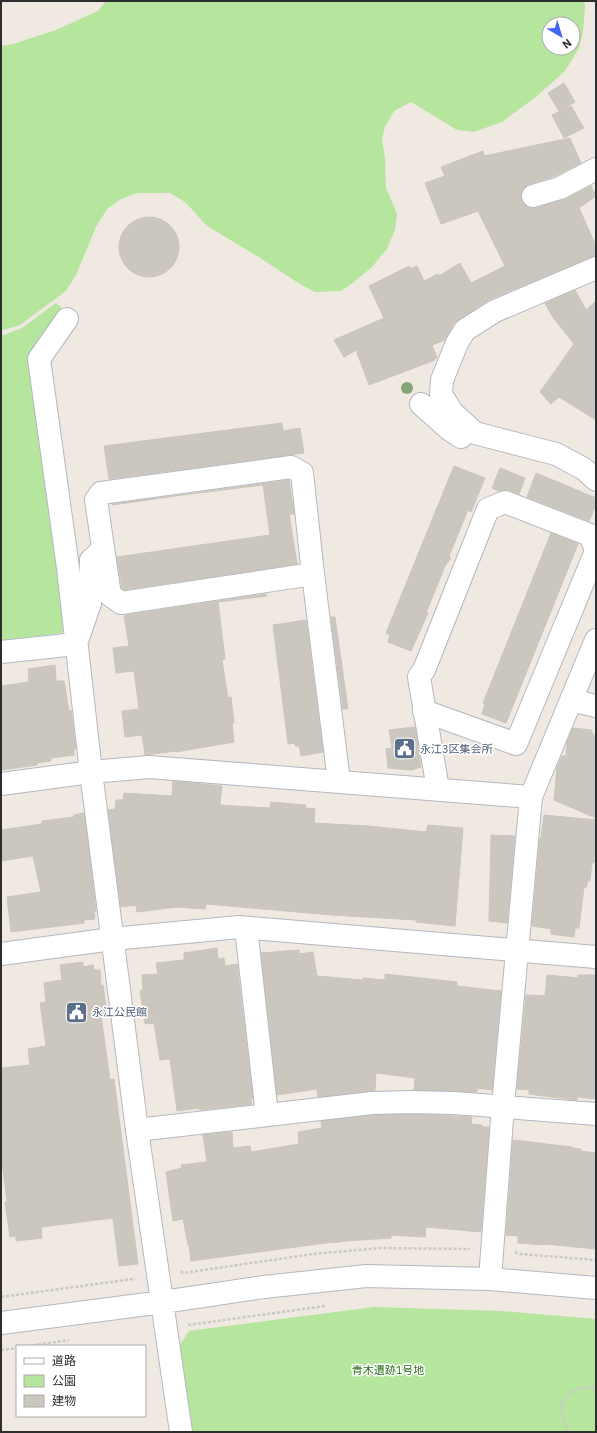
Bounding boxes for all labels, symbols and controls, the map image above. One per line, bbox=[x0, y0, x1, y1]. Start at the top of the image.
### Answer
north arrow bbox=[541, 16, 581, 56]
text: N bbox=[560, 36, 575, 52]
public building icon: 永江3区集会所 bbox=[392, 736, 418, 762]
place label: 永江3区集会所 bbox=[420, 742, 494, 756]
public building icon: 永江公民館 bbox=[63, 999, 89, 1025]
place label: 永江公民館 bbox=[92, 1005, 147, 1019]
legend bbox=[16, 1345, 146, 1417]
text: 道路 bbox=[52, 1353, 76, 1368]
park label: 青木遺跡1号地 bbox=[352, 1363, 424, 1377]
text: 公園 bbox=[52, 1373, 76, 1388]
text: 建物 bbox=[52, 1393, 76, 1408]

